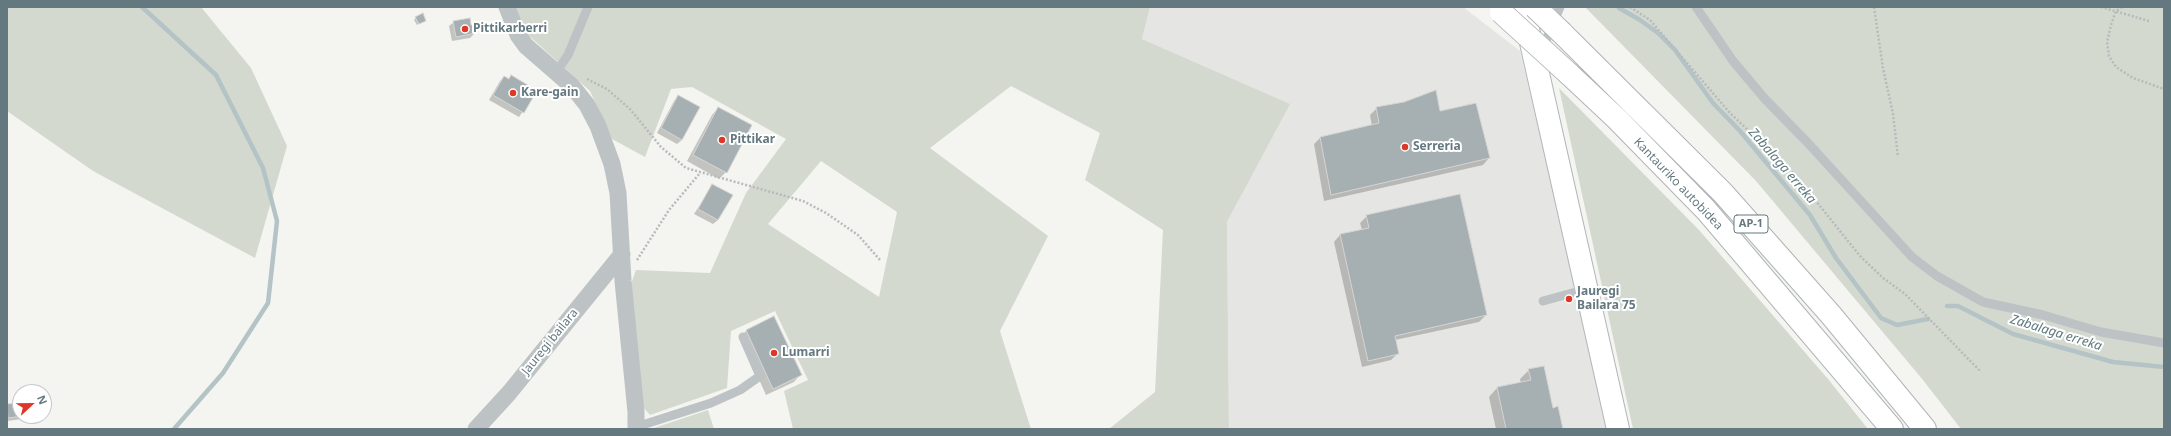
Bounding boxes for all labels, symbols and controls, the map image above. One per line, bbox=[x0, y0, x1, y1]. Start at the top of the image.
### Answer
place label: Pittikarberri bbox=[473, 22, 547, 36]
marker: Pittikarberri bbox=[460, 24, 470, 34]
place label: Kare-gain bbox=[521, 86, 578, 100]
marker: Kare-gain bbox=[508, 88, 518, 98]
water label: Zabalaga erreka bbox=[1745, 125, 1819, 207]
place label: Pittikar bbox=[730, 133, 775, 147]
marker: Pittikar bbox=[717, 135, 727, 145]
street label: Kantauriko autobidea bbox=[1630, 135, 1726, 233]
place label: Serreria bbox=[1413, 140, 1461, 154]
marker: Serreria bbox=[1400, 142, 1410, 152]
road number: AP-1 bbox=[1734, 215, 1768, 233]
place label: Jauregi Bailara 75 bbox=[1577, 285, 1636, 313]
marker: Jauregi Bailara 75 bbox=[1564, 294, 1574, 304]
street label: Jauregi bailara bbox=[519, 306, 581, 378]
water label: Zabalaga erreka bbox=[2008, 312, 2104, 354]
place label: Lumarri bbox=[782, 346, 830, 360]
marker: Lumarri bbox=[769, 348, 779, 358]
north arrow bbox=[12, 384, 52, 424]
text: N bbox=[34, 393, 51, 407]

